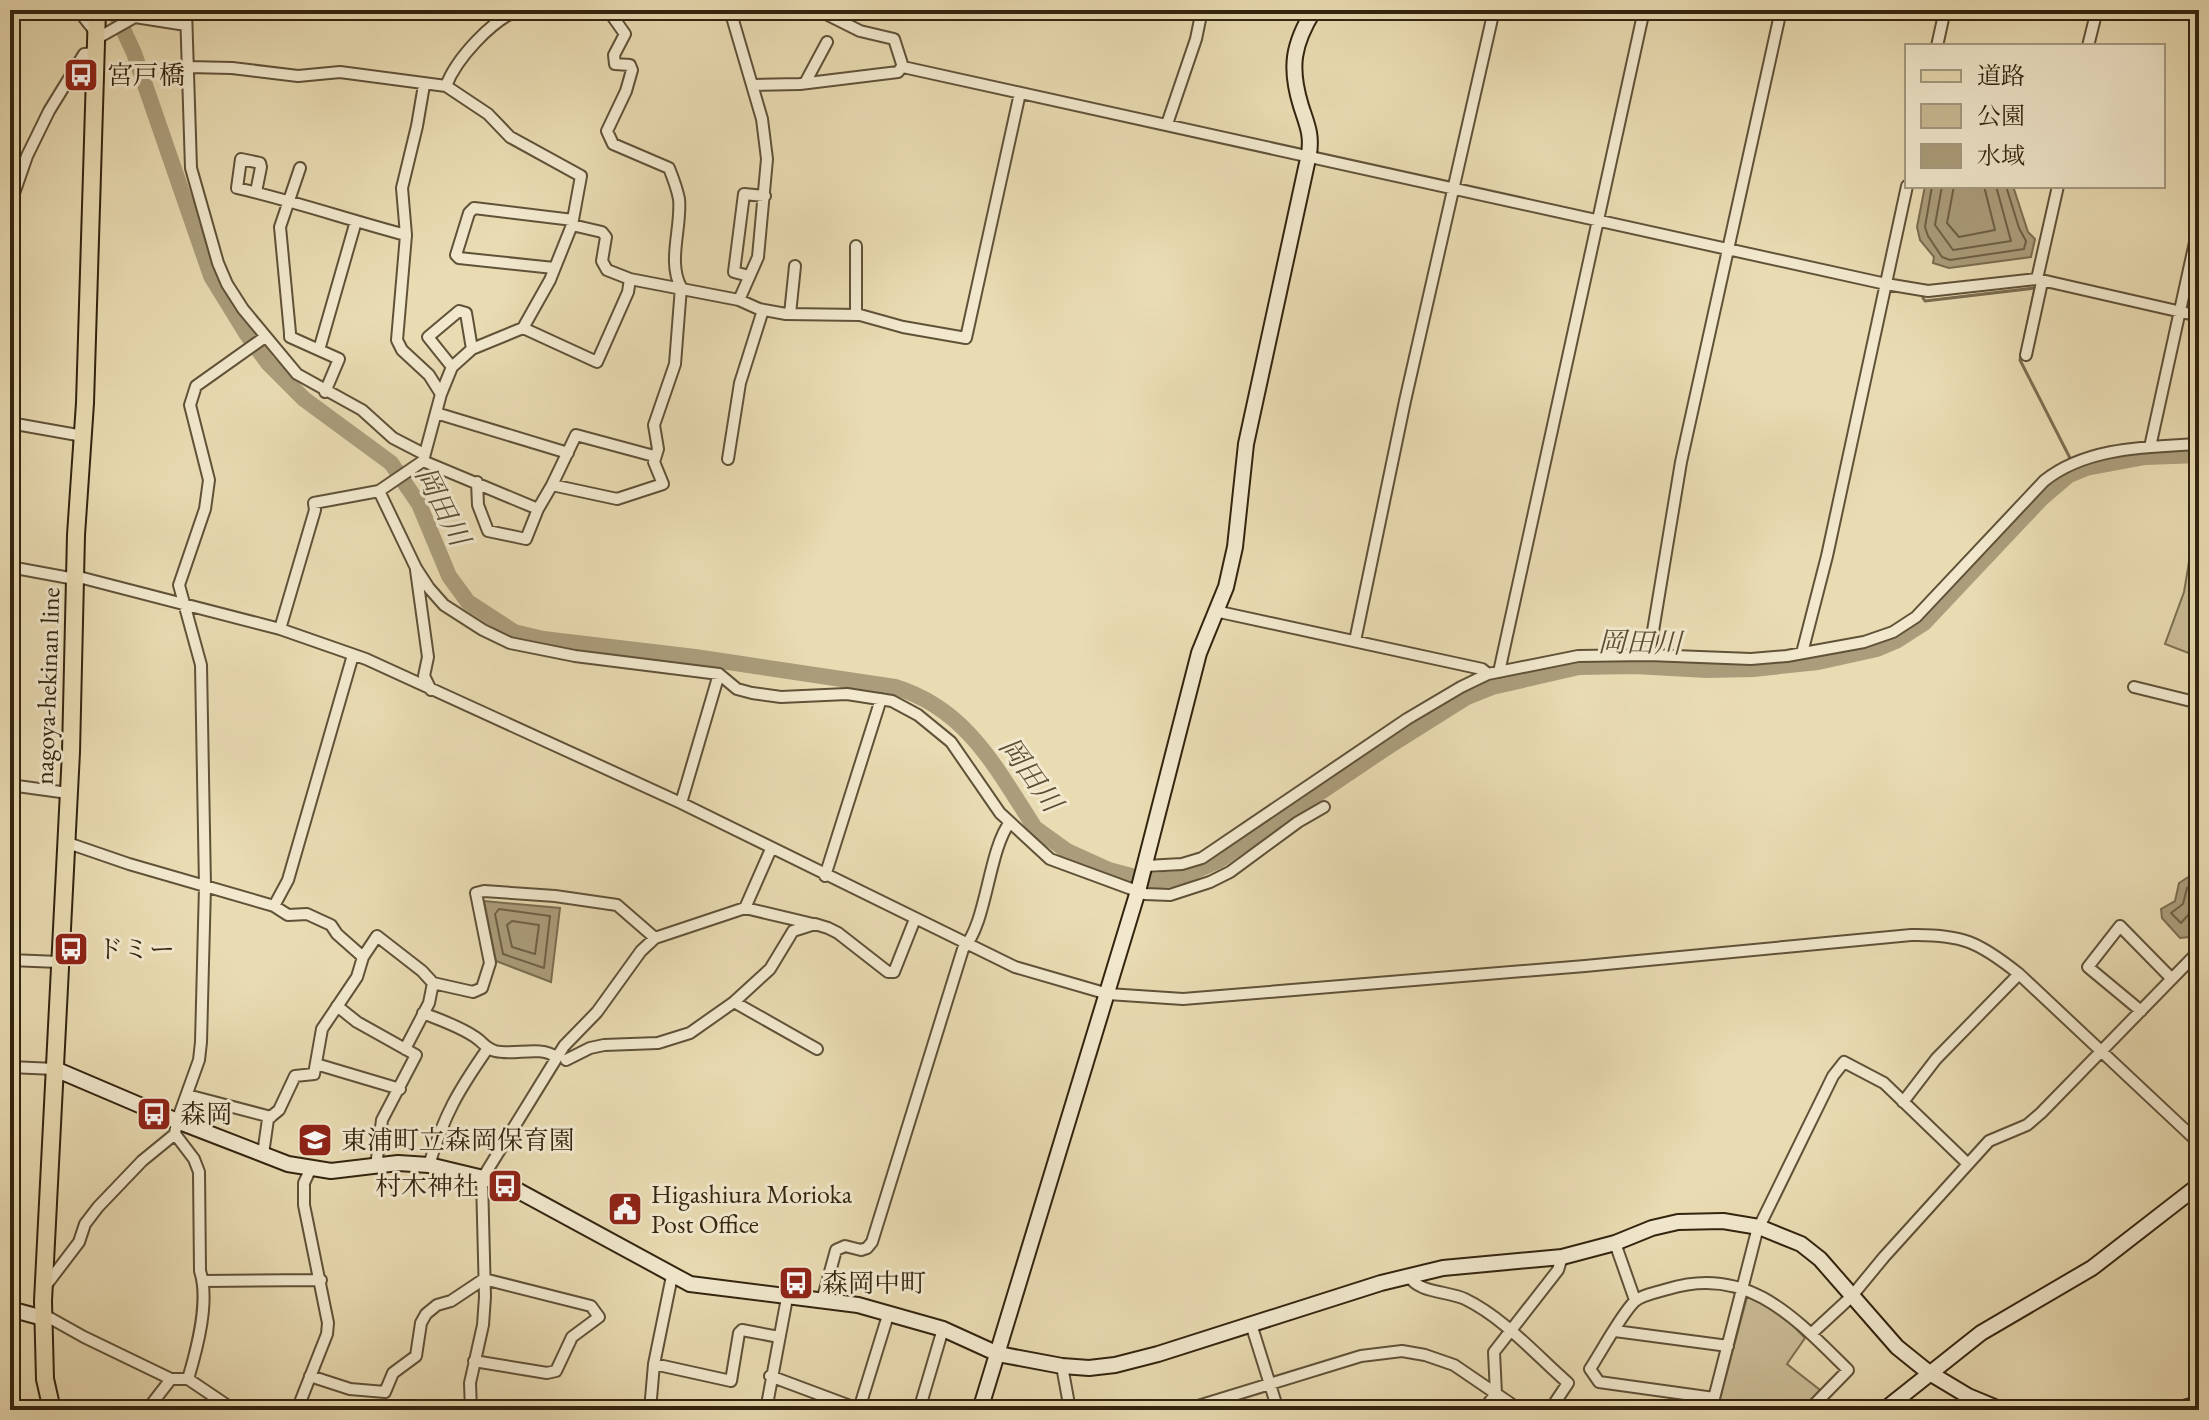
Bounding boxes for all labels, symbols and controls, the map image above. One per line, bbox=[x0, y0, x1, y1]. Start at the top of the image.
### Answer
legend bbox=[1905, 44, 2165, 188]
bus stop icon: 宮戸橋 bbox=[62, 56, 100, 94]
place label: 宮戸橋 bbox=[107, 58, 185, 92]
text: 道路 bbox=[1977, 60, 2025, 91]
text: 公園 bbox=[1977, 100, 2025, 131]
text: 水域 bbox=[1977, 140, 2025, 171]
water label: 岡田川 bbox=[408, 460, 479, 554]
street label: nagoya-hekinan line bbox=[27, 587, 67, 785]
water label: 岡田川 bbox=[1598, 623, 1685, 661]
water label: 岡田川 bbox=[992, 729, 1072, 821]
bus stop icon: ドミー bbox=[52, 930, 90, 968]
place label: ドミー bbox=[97, 932, 175, 966]
bus stop icon: 森岡 bbox=[135, 1095, 173, 1133]
place label: 森岡 bbox=[180, 1097, 232, 1131]
school or university icon: 東浦町立森岡保育園 bbox=[296, 1121, 334, 1159]
place label: 東浦町立森岡保育園 bbox=[341, 1123, 575, 1157]
bus stop icon: 村木神社 bbox=[486, 1167, 524, 1205]
place label: 村木神社 bbox=[375, 1169, 479, 1203]
place label: Higashiura Morioka Post Office bbox=[651, 1177, 853, 1241]
public building icon: Higashiura Morioka Post Office bbox=[606, 1190, 644, 1228]
bus stop icon: 森岡中町 bbox=[777, 1264, 815, 1302]
place label: 森岡中町 bbox=[822, 1266, 926, 1300]

